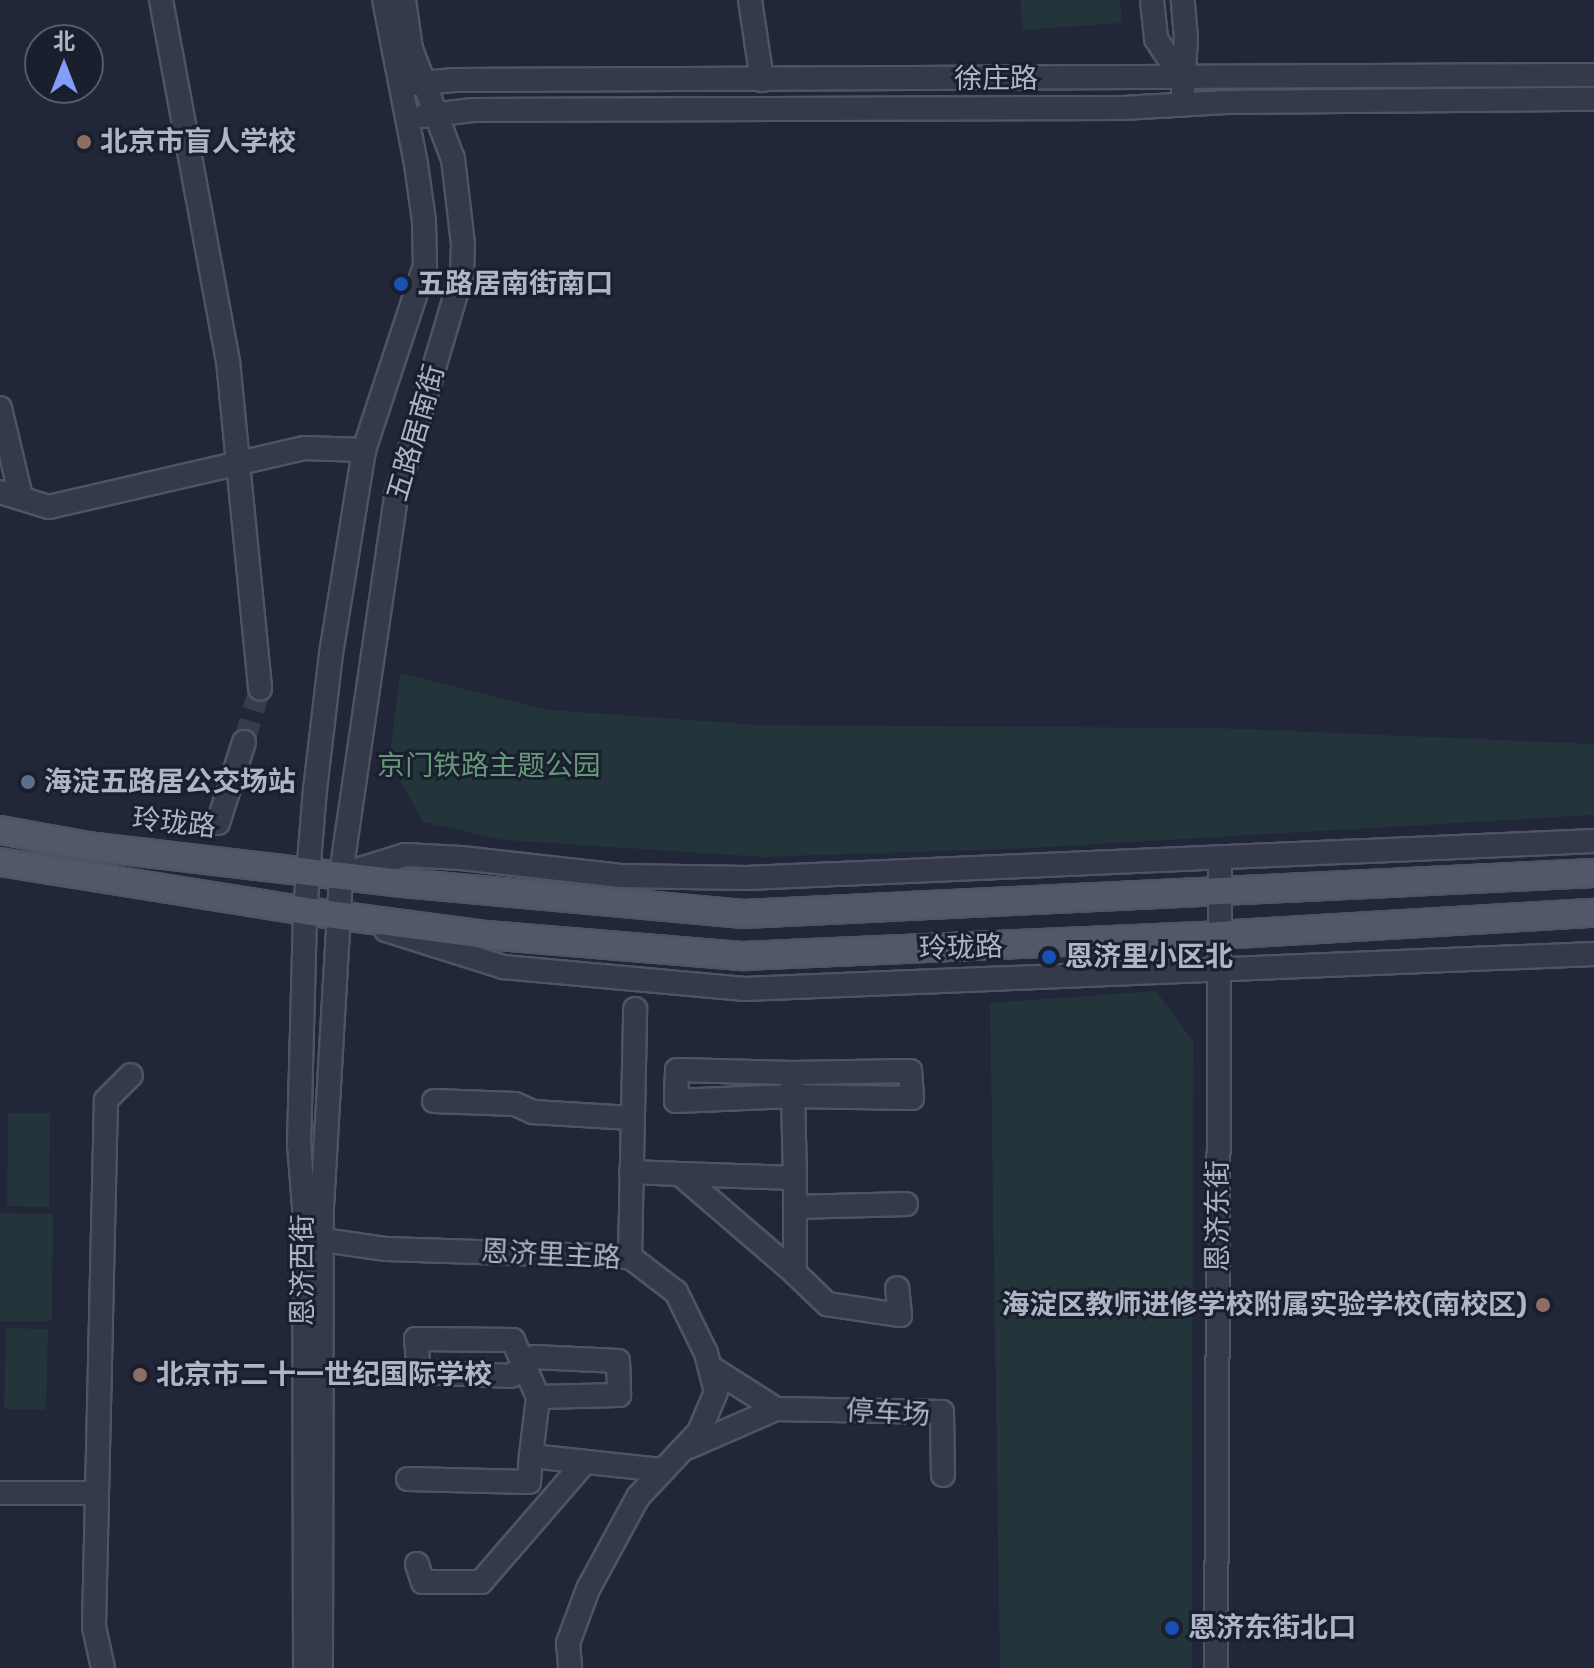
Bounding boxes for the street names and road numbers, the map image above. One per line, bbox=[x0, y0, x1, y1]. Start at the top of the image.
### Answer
street label: 徐庄路 bbox=[954, 62, 1038, 96]
street label: 五路居南街 bbox=[381, 361, 451, 505]
street label: 玲珑路 bbox=[130, 802, 218, 844]
street label: 玲珑路 bbox=[918, 930, 1004, 966]
street label: 恩济东街 bbox=[1201, 1160, 1235, 1272]
street label: 恩济西街 bbox=[286, 1214, 320, 1326]
street label: 恩济里主路 bbox=[480, 1235, 622, 1275]
street label: 停车场 bbox=[845, 1394, 931, 1432]

